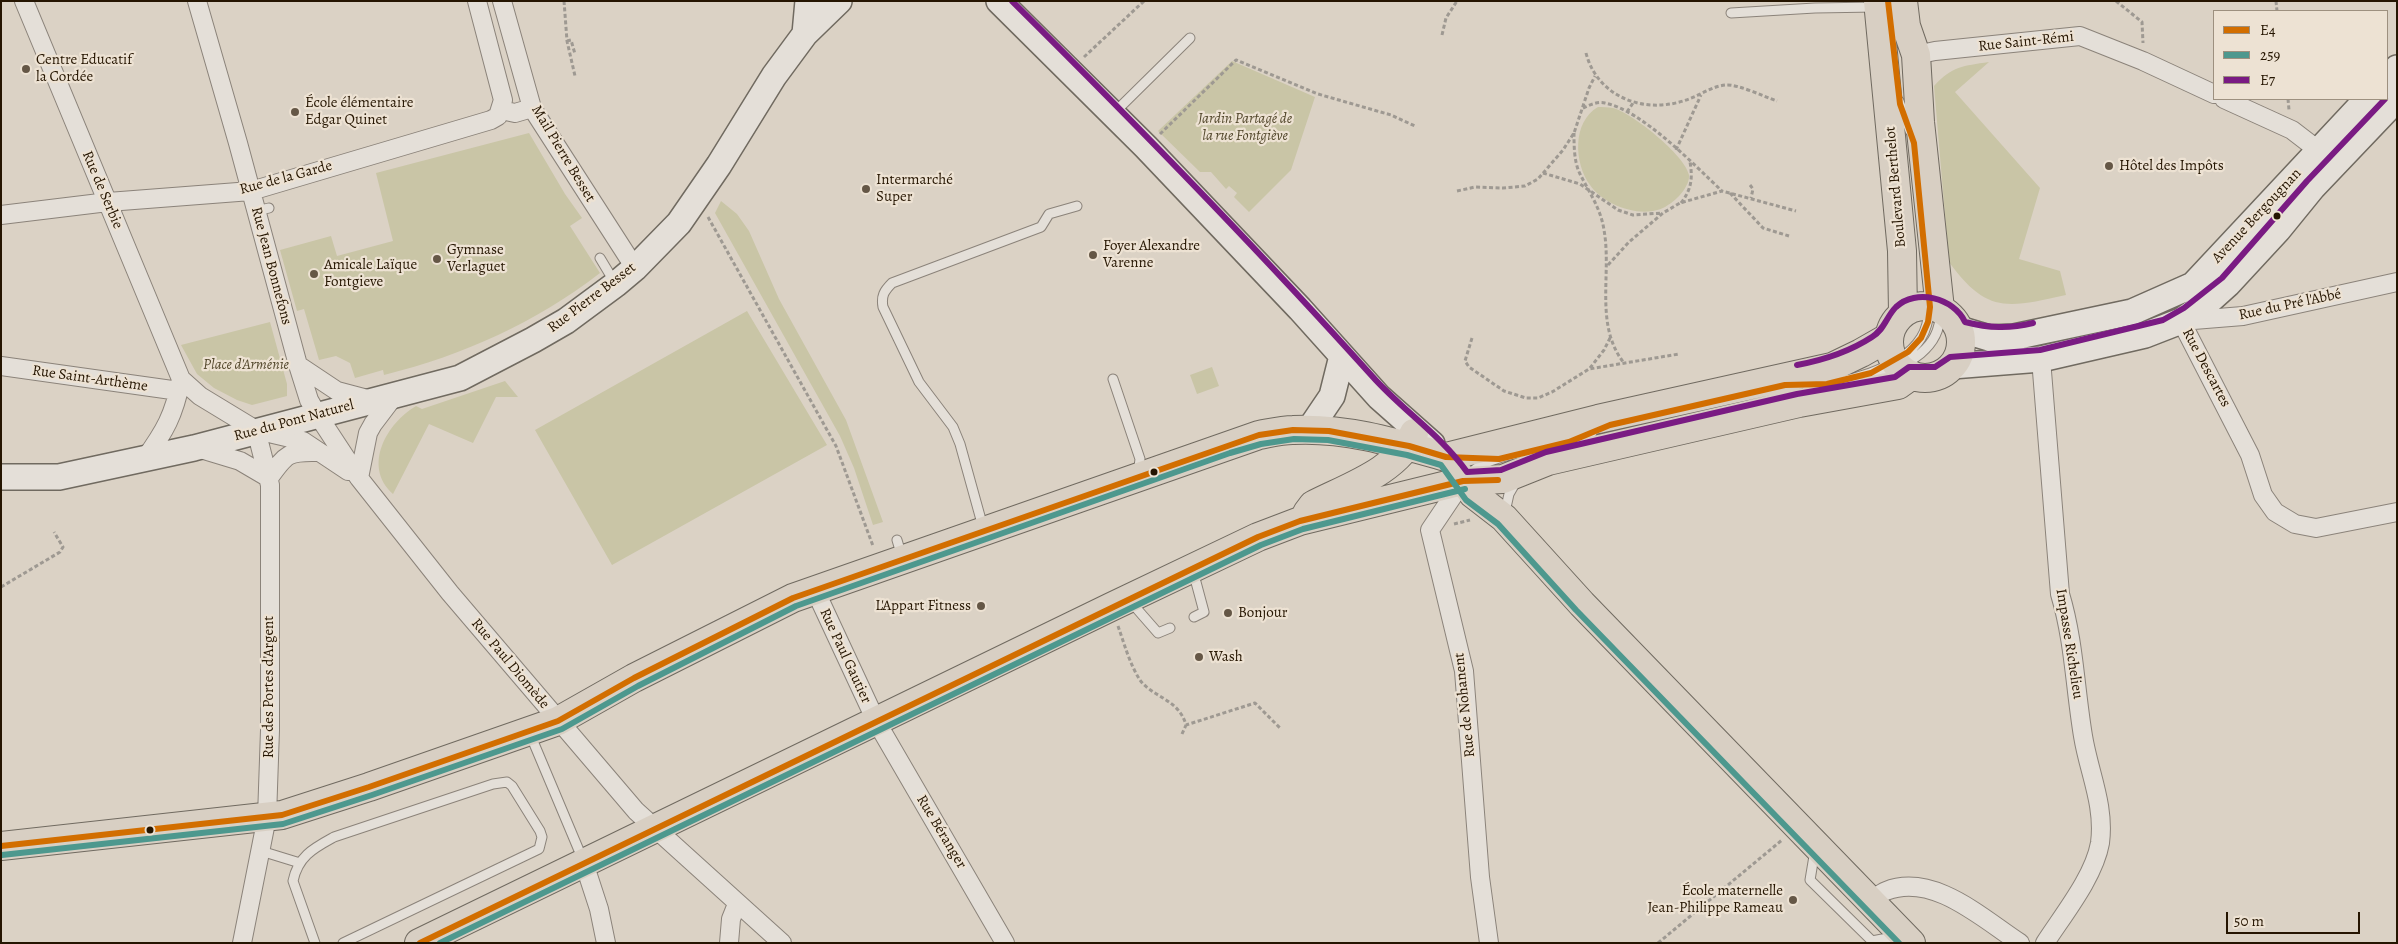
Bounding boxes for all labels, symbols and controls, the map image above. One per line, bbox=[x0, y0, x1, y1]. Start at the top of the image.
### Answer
legend bbox=[2213, 10, 2388, 100]
text: E4 bbox=[2260, 20, 2276, 40]
street label: Rue Saint-Rémi bbox=[1977, 28, 2075, 56]
text: 259 bbox=[2260, 45, 2280, 65]
place label: Centre Educatif la Cordée bbox=[36, 51, 132, 86]
marker: Centre Educatif la Cordée bbox=[20, 63, 32, 75]
text: E7 bbox=[2260, 70, 2275, 90]
place label: École élémentaire Edgar Quinet bbox=[305, 94, 413, 129]
street label: Mail Pierre Besset bbox=[527, 102, 599, 206]
marker: École élémentaire Edgar Quinet bbox=[289, 106, 301, 118]
park label: Jardin Partagé de la rue Fontgiève bbox=[1198, 110, 1292, 145]
street label: Boulevard Berthelot bbox=[1882, 126, 1910, 248]
street label: Rue de Serbie bbox=[78, 148, 126, 232]
street label: Rue de la Garde bbox=[238, 157, 334, 199]
place label: Hôtel des Impôts bbox=[2119, 157, 2224, 175]
marker: Hôtel des Impôts bbox=[2103, 160, 2115, 172]
street label: Avenue Bergougnan bbox=[2208, 165, 2306, 267]
place label: Intermarché Super bbox=[876, 171, 953, 206]
marker: Intermarché Super bbox=[860, 183, 872, 195]
street label: Rue Jean Bonnefons bbox=[247, 205, 295, 327]
unlabelled marker bbox=[2272, 211, 2282, 221]
place label: Foyer Alexandre Varenne bbox=[1103, 237, 1200, 272]
place label: Gymnase Verlaguet bbox=[447, 241, 505, 276]
marker: Foyer Alexandre Varenne bbox=[1087, 249, 1099, 261]
marker: Gymnase Verlaguet bbox=[431, 253, 443, 265]
place label: Amicale Laïque Fontgieve bbox=[324, 256, 417, 291]
street label: Rue Pierre Besset bbox=[544, 259, 640, 337]
marker: Amicale Laïque Fontgieve bbox=[308, 268, 320, 280]
street label: Rue du Pré l'Abbé bbox=[2237, 285, 2343, 325]
street label: Rue Descartes bbox=[2178, 326, 2234, 410]
park label: Place d'Arménie bbox=[203, 356, 289, 374]
street label: Rue Saint-Arthème bbox=[31, 362, 149, 396]
street label: Rue du Pont Naturel bbox=[232, 396, 356, 446]
unlabelled marker bbox=[1149, 467, 1159, 477]
street label: Impasse Richelieu bbox=[2051, 588, 2087, 700]
place label: L'Appart Fitness bbox=[875, 597, 971, 615]
marker: L'Appart Fitness bbox=[975, 600, 987, 612]
place label: Bonjour bbox=[1238, 604, 1288, 622]
street label: Rue Paul Gautier bbox=[815, 606, 875, 706]
marker: Bonjour bbox=[1222, 607, 1234, 619]
street label: Rue Paul Diomède bbox=[467, 615, 553, 713]
street label: Rue des Portes d'Argent bbox=[260, 616, 278, 758]
place label: Wash bbox=[1209, 648, 1243, 666]
marker: Wash bbox=[1193, 651, 1205, 663]
street label: Rue de Nohanent bbox=[1451, 652, 1479, 758]
street label: Rue Béranger bbox=[912, 792, 970, 872]
unlabelled marker bbox=[145, 825, 155, 835]
place label: École maternelle Jean-Philippe Rameau bbox=[1647, 882, 1783, 917]
marker: École maternelle Jean-Philippe Rameau bbox=[1787, 894, 1799, 906]
scale bar bbox=[2228, 902, 2362, 934]
text: 50 m bbox=[2234, 911, 2264, 931]

